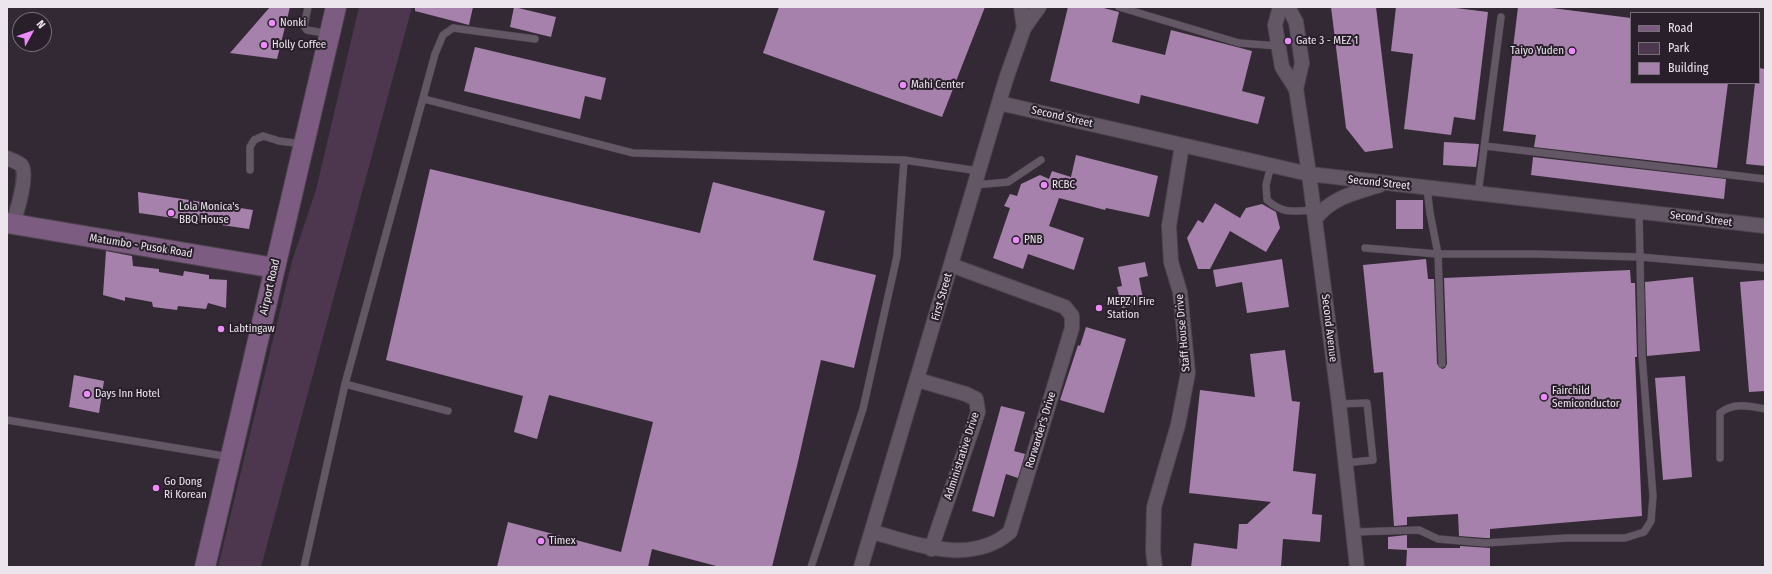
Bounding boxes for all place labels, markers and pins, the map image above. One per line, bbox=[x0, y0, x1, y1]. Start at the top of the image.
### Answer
place label: Nonki bbox=[280, 16, 306, 30]
marker: Nonki bbox=[267, 18, 277, 28]
place label: Gate 3 - MEZ 1 bbox=[1296, 34, 1358, 48]
marker: Gate 3 - MEZ 1 bbox=[1283, 36, 1293, 46]
place label: Holly Coffee bbox=[272, 38, 326, 52]
marker: Holly Coffee bbox=[259, 40, 269, 50]
place label: Taiyo Yuden bbox=[1510, 44, 1564, 58]
marker: Taiyo Yuden bbox=[1567, 46, 1577, 56]
place label: Mahi Center bbox=[911, 78, 965, 92]
marker: Mahi Center bbox=[898, 80, 908, 90]
place label: RCBC bbox=[1052, 178, 1075, 192]
marker: RCBC bbox=[1039, 180, 1049, 190]
place label: Lola Monica's BBQ House bbox=[179, 200, 239, 226]
marker: Lola Monica's BBQ House bbox=[166, 208, 176, 218]
place label: PNB bbox=[1024, 233, 1042, 247]
marker: PNB bbox=[1011, 235, 1021, 245]
place label: MEPZ I Fire Station bbox=[1107, 295, 1155, 321]
marker: MEPZ I Fire Station bbox=[1094, 303, 1104, 313]
place label: Labtingaw bbox=[229, 322, 275, 336]
marker: Labtingaw bbox=[216, 324, 226, 334]
place label: Fairchild Semiconductor bbox=[1552, 384, 1620, 410]
place label: Days Inn Hotel bbox=[95, 387, 160, 401]
marker: Days Inn Hotel bbox=[82, 389, 92, 399]
marker: Fairchild Semiconductor bbox=[1539, 392, 1549, 402]
place label: Go Dong Ri Korean bbox=[164, 475, 207, 501]
marker: Go Dong Ri Korean bbox=[151, 483, 161, 493]
place label: Timex bbox=[549, 534, 575, 548]
marker: Timex bbox=[536, 536, 546, 546]

